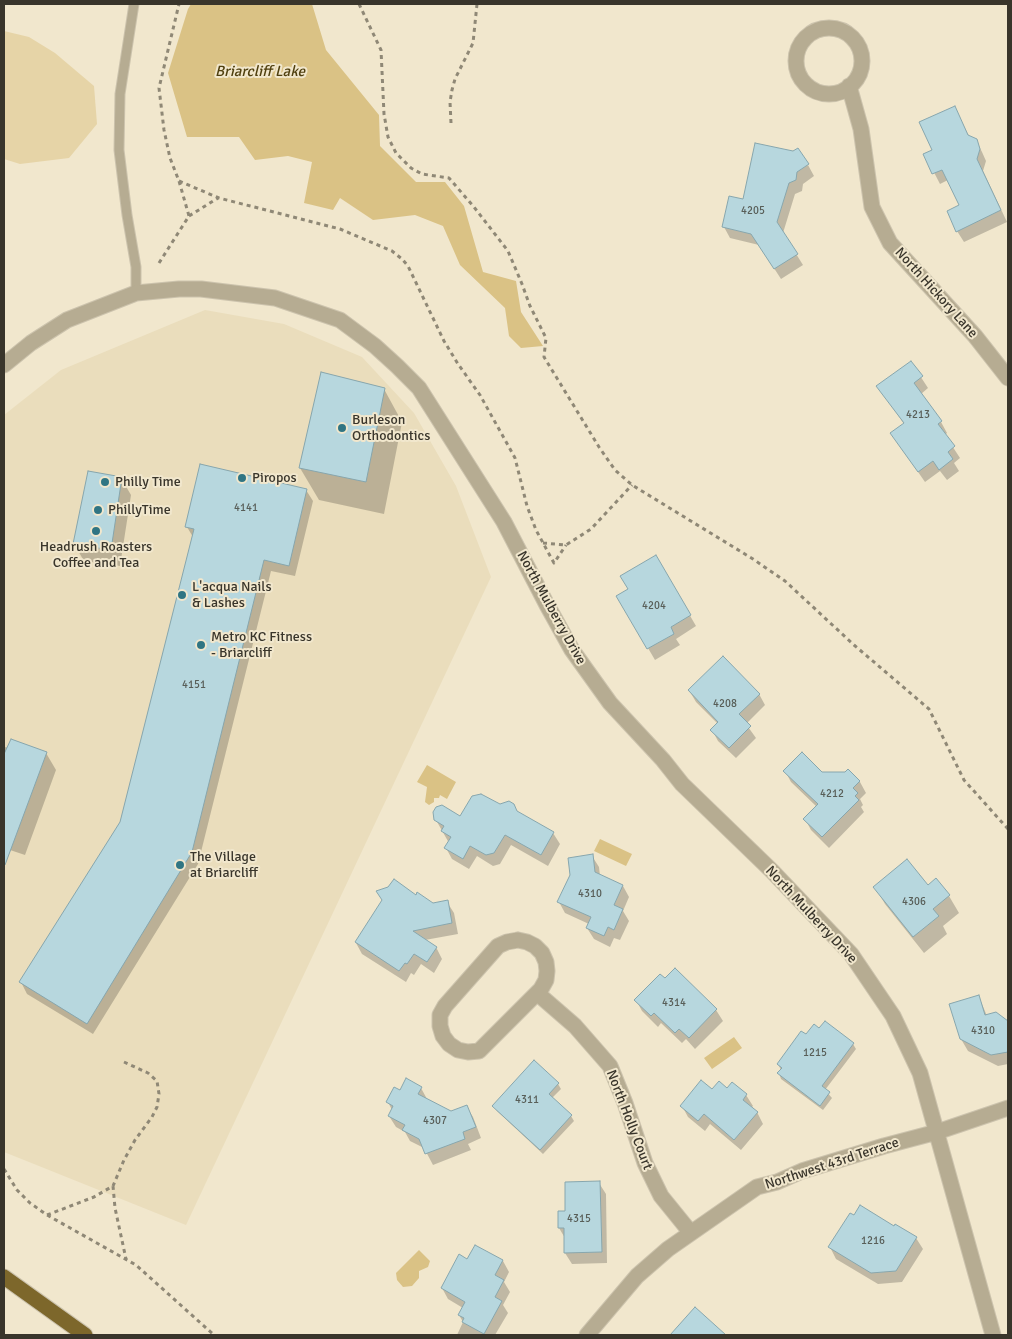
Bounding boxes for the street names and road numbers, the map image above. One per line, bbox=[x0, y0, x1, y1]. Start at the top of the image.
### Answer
street label: North Hickory Lane bbox=[891, 244, 981, 342]
street label: North Mulberry Drive bbox=[513, 548, 589, 668]
street label: North Mulberry Drive bbox=[762, 863, 860, 967]
street label: North Holly Court bbox=[602, 1068, 656, 1172]
street label: Northwest 43rd Terrace bbox=[763, 1134, 901, 1194]

